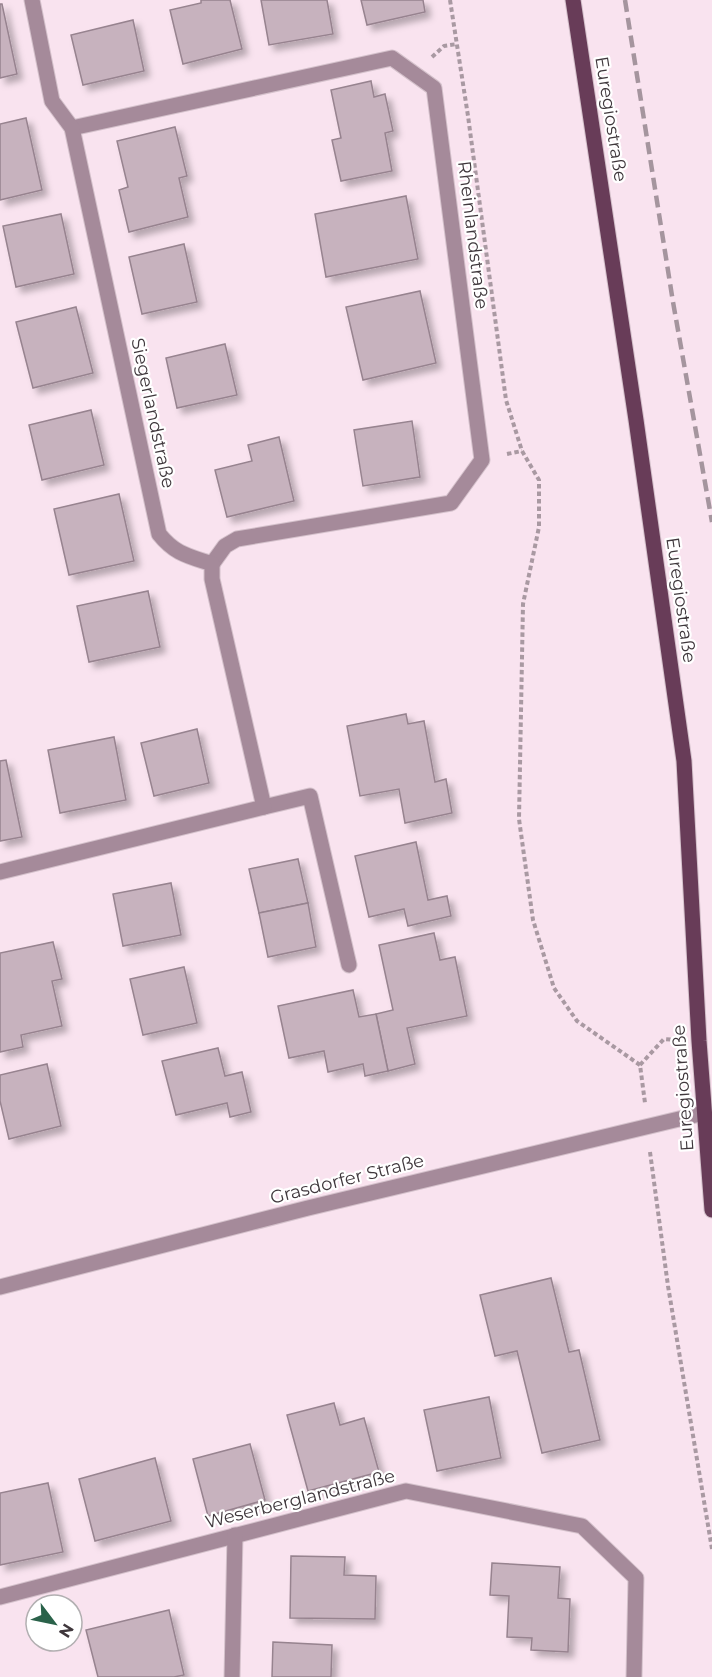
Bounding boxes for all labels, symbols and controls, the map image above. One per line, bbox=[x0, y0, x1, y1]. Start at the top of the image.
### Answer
street label: Euregiostraße bbox=[590, 55, 632, 183]
street label: Rheinlandstraße bbox=[453, 160, 493, 310]
street label: Siegerlandstraße bbox=[126, 336, 180, 490]
street label: Euregiostraße bbox=[661, 536, 701, 664]
street label: Euregiostraße bbox=[668, 1024, 698, 1152]
street label: Grasdorfer Straße bbox=[268, 1149, 426, 1209]
street label: Weserberglandstraße bbox=[203, 1465, 397, 1533]
north arrow bbox=[24, 1593, 84, 1653]
text: N bbox=[55, 1620, 78, 1641]

